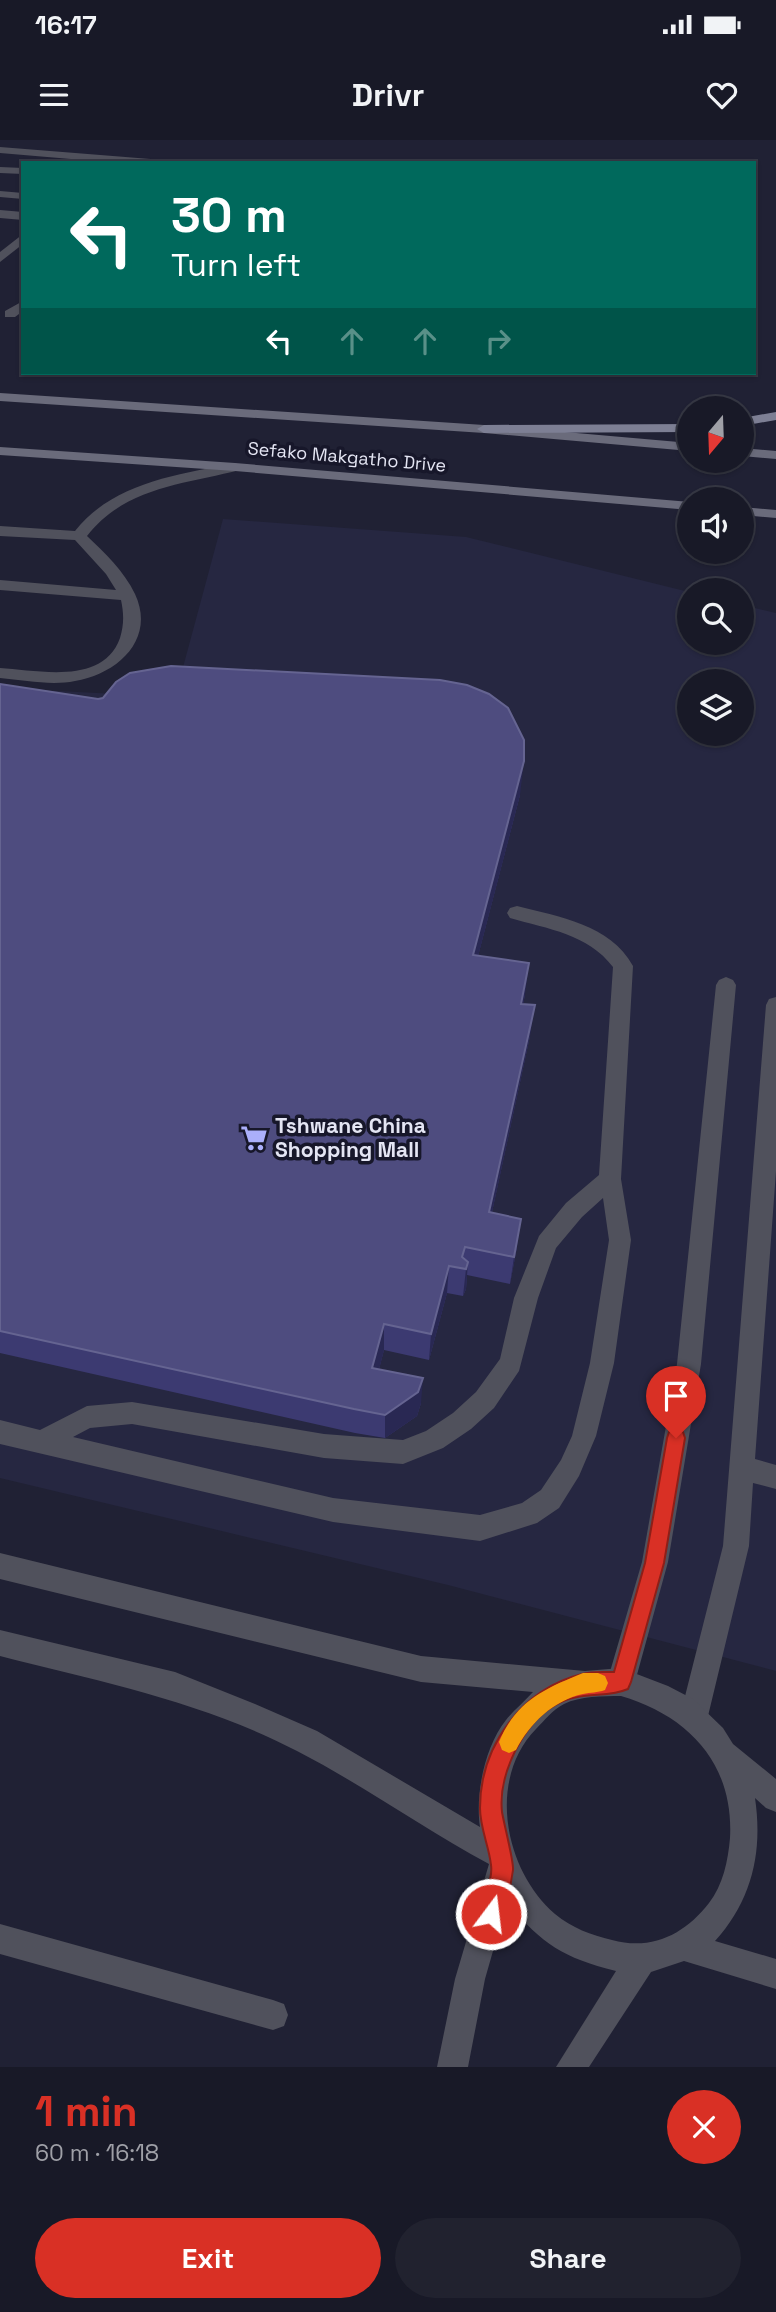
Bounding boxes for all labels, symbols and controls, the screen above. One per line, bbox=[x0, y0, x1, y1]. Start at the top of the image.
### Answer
text: 16:17 bbox=[35, 8, 97, 42]
text: Drivr bbox=[352, 75, 424, 115]
icon: menu bbox=[35, 76, 73, 114]
icon: heart bbox=[703, 76, 741, 114]
text: 30 m bbox=[171, 184, 287, 246]
icon: left bbox=[56, 189, 147, 280]
text: Turn left bbox=[171, 245, 301, 285]
icon: left bbox=[260, 322, 298, 360]
icon: ahead bbox=[333, 322, 371, 360]
icon: ahead bbox=[406, 322, 444, 360]
icon: right bbox=[479, 322, 517, 360]
north arrow bbox=[677, 396, 754, 472]
map controls bbox=[677, 396, 754, 746]
street label: Sefako Makgatho Drive bbox=[247, 436, 447, 477]
button: sound bbox=[677, 487, 754, 564]
button: search bbox=[677, 578, 754, 655]
button: layers bbox=[677, 669, 754, 746]
place label: Tshwane China Shopping Mall bbox=[275, 1112, 426, 1163]
supermarket icon: Tshwane China Shopping Mall bbox=[239, 1123, 269, 1153]
pin bbox=[646, 1366, 706, 1438]
icon: arrive bbox=[657, 1377, 695, 1415]
position arrow bbox=[454, 1877, 528, 1951]
text: 1 min bbox=[35, 2085, 138, 2138]
button: close bbox=[667, 2090, 741, 2164]
text: 60 m · 16:18 bbox=[35, 2138, 159, 2168]
button: Exit bbox=[35, 2218, 381, 2298]
button: Share bbox=[395, 2218, 741, 2298]

